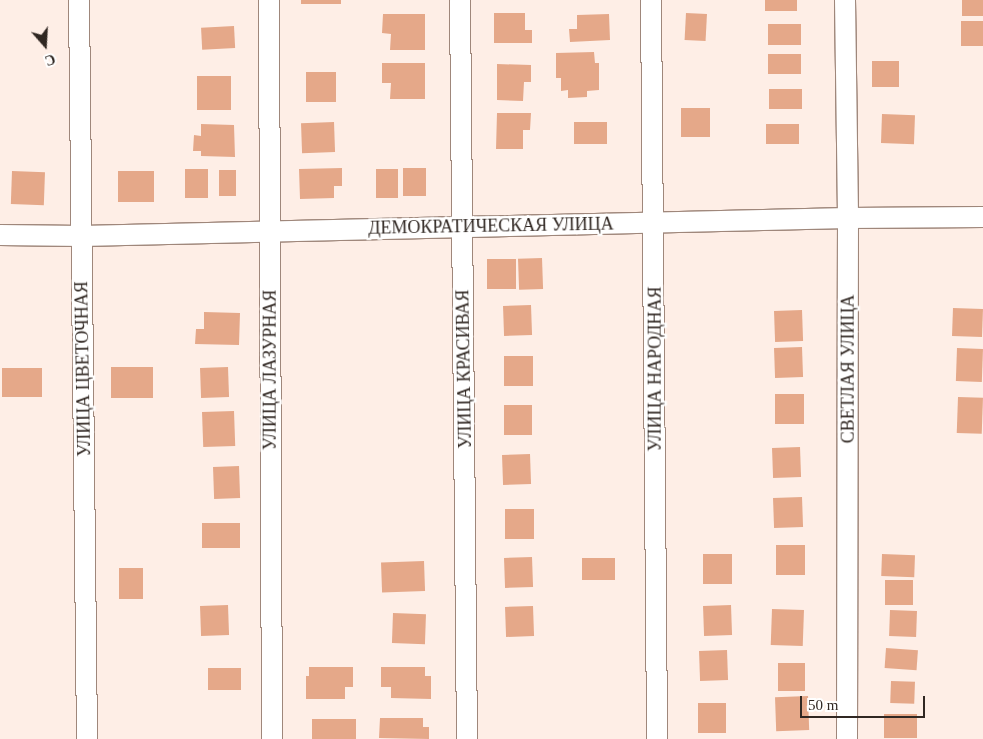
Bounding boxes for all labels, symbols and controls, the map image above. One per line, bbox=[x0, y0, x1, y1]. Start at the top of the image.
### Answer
north arrow bbox=[20, 20, 70, 70]
text: С bbox=[43, 51, 57, 68]
street label: ДЕМОКРАТИЧЕСКАЯ УЛИЦА bbox=[368, 213, 614, 239]
street label: УЛИЦА ЦВЕТОЧНАЯ bbox=[71, 281, 95, 457]
street label: УЛИЦА НАРОДНАЯ bbox=[644, 286, 666, 452]
street label: УЛИЦА КРАСИВАЯ bbox=[452, 289, 476, 449]
street label: УЛИЦА ЛАЗУРНАЯ bbox=[259, 290, 281, 450]
street label: СВЕТЛАЯ УЛИЦА bbox=[837, 295, 859, 443]
scale bar bbox=[803, 686, 928, 718]
text: 50 m bbox=[808, 697, 838, 713]

